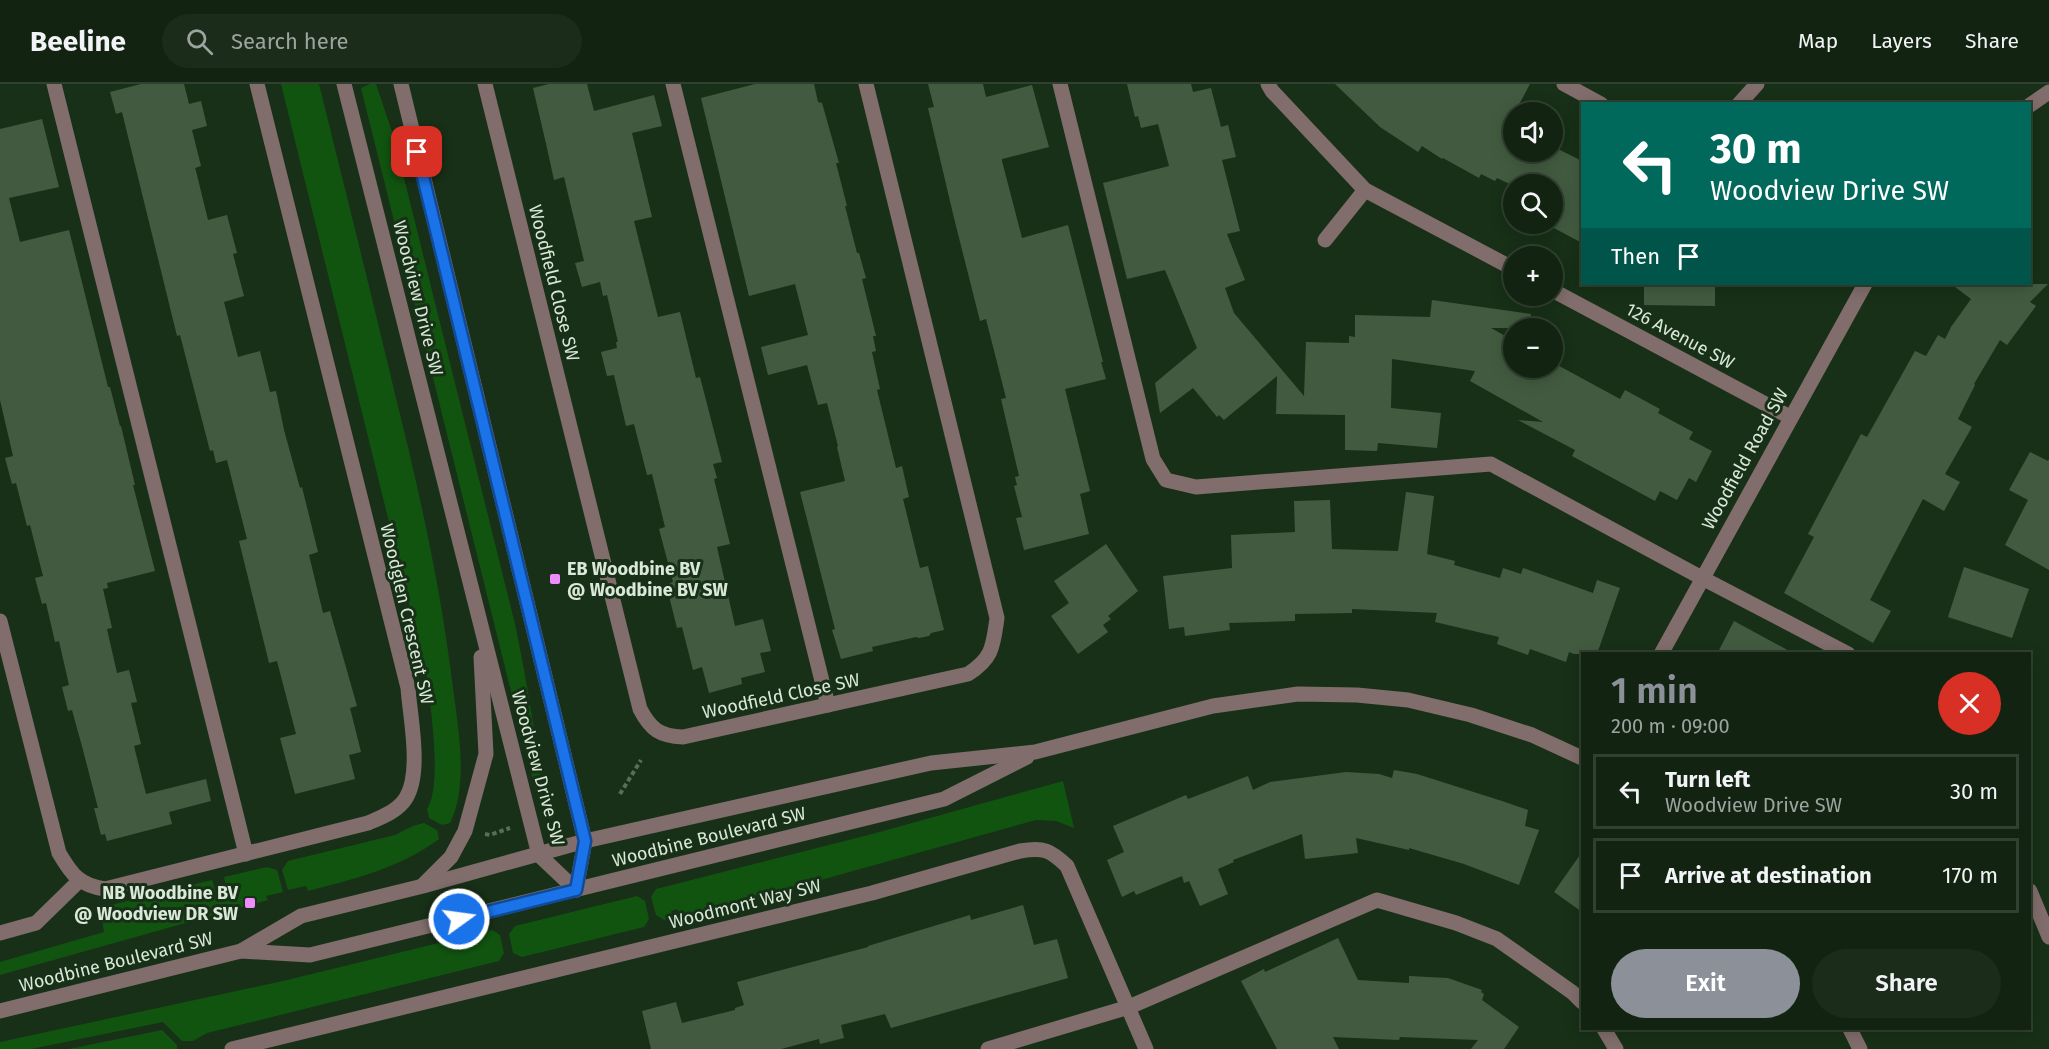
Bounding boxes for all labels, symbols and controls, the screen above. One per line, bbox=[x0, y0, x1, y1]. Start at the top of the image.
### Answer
search box bbox=[162, 14, 582, 68]
text: Beeline bbox=[30, 25, 126, 58]
icon: search bbox=[183, 25, 216, 58]
text: Search here bbox=[231, 28, 349, 55]
text: Map bbox=[1798, 28, 1838, 54]
text: Layers bbox=[1871, 28, 1932, 54]
text: Share bbox=[1965, 28, 2019, 54]
map controls bbox=[1503, 102, 1563, 378]
button: sound bbox=[1503, 102, 1563, 162]
text: 30 m bbox=[1710, 124, 1802, 174]
pin bbox=[391, 126, 442, 177]
icon: left bbox=[1611, 126, 1689, 204]
icon: arrive bbox=[400, 135, 433, 168]
button: search bbox=[1503, 174, 1563, 234]
text: Woodview Drive SW bbox=[1710, 175, 1949, 207]
street label: Woodfield Close SW bbox=[524, 203, 584, 364]
street label: Woodview Drive SW bbox=[388, 218, 448, 378]
icon: arrive bbox=[1672, 240, 1705, 273]
text: Then bbox=[1611, 243, 1660, 270]
button: + bbox=[1503, 246, 1563, 306]
street label: 126 Avenue SW bbox=[1622, 298, 1738, 374]
button: − bbox=[1503, 318, 1563, 378]
street label: Woodfield Road SW bbox=[1697, 384, 1793, 533]
street label: Woodglen Crescent SW bbox=[375, 521, 439, 707]
place label: EB Woodbine BV @ Woodbine BV SW bbox=[567, 558, 728, 601]
marker: EB Woodbine BV @ Woodbine BV SW bbox=[548, 572, 562, 586]
street label: Woodfield Close SW bbox=[700, 669, 862, 723]
text: 1 min bbox=[1611, 669, 1698, 713]
button: close bbox=[1938, 672, 2001, 735]
street label: Woodview Drive SW bbox=[507, 688, 569, 848]
text: 200 m · 09:00 bbox=[1611, 714, 1730, 738]
text: Turn left bbox=[1665, 766, 1750, 793]
icon: left bbox=[1614, 775, 1647, 808]
text: 30 m bbox=[1950, 778, 1998, 805]
text: Woodview Drive SW bbox=[1665, 793, 1842, 817]
street label: Woodbine Boulevard SW bbox=[610, 802, 808, 872]
icon: arrive bbox=[1614, 859, 1647, 892]
text: Arrive at destination bbox=[1665, 862, 1872, 889]
text: 170 m bbox=[1942, 862, 1998, 889]
street label: Woodmont Way SW bbox=[667, 874, 824, 934]
place label: NB Woodbine BV @ Woodview DR SW bbox=[74, 882, 239, 925]
position arrow bbox=[427, 887, 491, 951]
marker: NB Woodbine BV @ Woodview DR SW bbox=[243, 896, 257, 910]
street label: Woodbine Boulevard SW bbox=[17, 927, 215, 997]
button: Exit bbox=[1611, 949, 1800, 1018]
button: Share bbox=[1812, 949, 2001, 1018]

